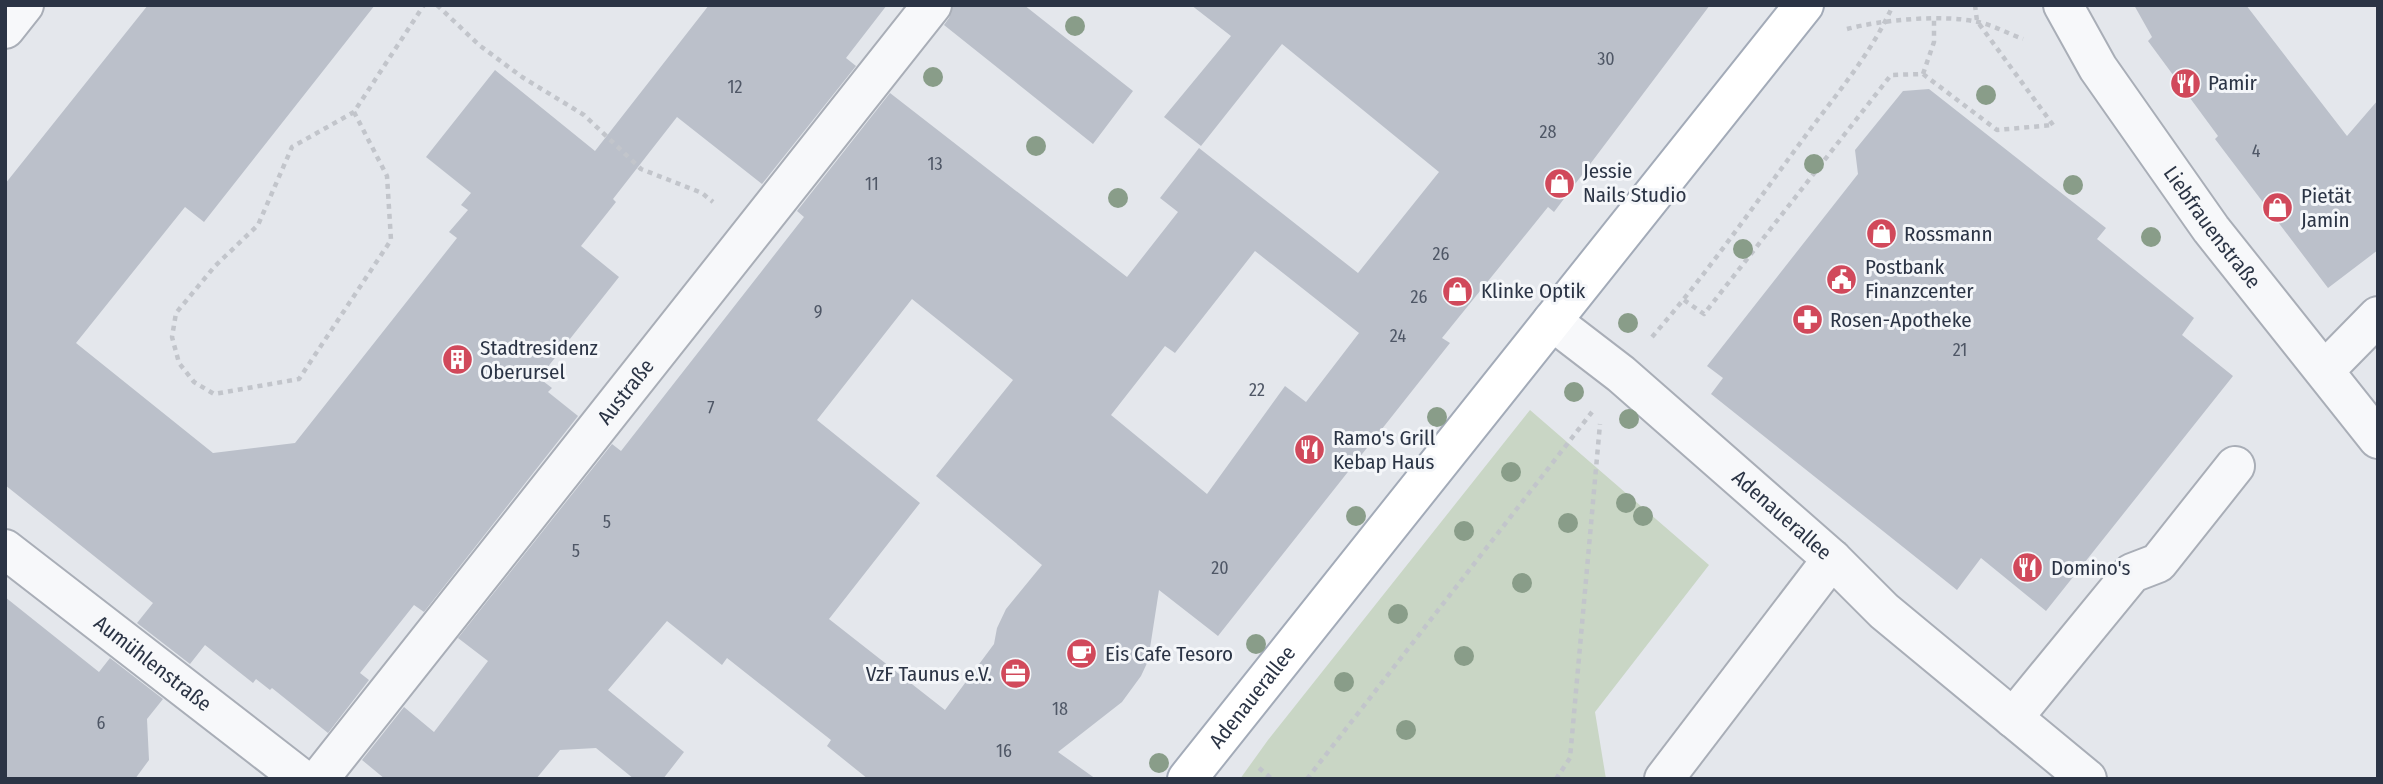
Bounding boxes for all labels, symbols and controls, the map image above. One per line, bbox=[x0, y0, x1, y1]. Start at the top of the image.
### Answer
house number: 30 bbox=[1597, 48, 1615, 70]
restaurant icon: Pamir bbox=[2168, 66, 2202, 100]
place label: Pamir bbox=[2208, 70, 2258, 96]
house number: 12 bbox=[728, 76, 743, 98]
house number: 28 bbox=[1540, 121, 1556, 143]
house number: 4 bbox=[2252, 140, 2261, 162]
house number: 13 bbox=[927, 153, 943, 175]
place label: Jessie Nails Studio bbox=[1583, 158, 1687, 208]
street label: Liebfrauenstraße bbox=[2158, 161, 2266, 294]
shop icon: Jessie Nails Studio bbox=[1543, 166, 1577, 200]
house number: 11 bbox=[865, 173, 879, 195]
place label: Pietät Jamin bbox=[2301, 183, 2352, 233]
shop icon: Pietät Jamin bbox=[2261, 191, 2295, 225]
shop icon: Rossmann bbox=[1864, 217, 1898, 251]
place label: Rossmann bbox=[1904, 221, 1992, 247]
house number: 26 bbox=[1433, 243, 1450, 265]
place label: Postbank Finanzcenter bbox=[1865, 254, 1974, 304]
public building icon: Postbank Finanzcenter bbox=[1825, 262, 1859, 296]
shop icon: Klinke Optik bbox=[1441, 274, 1475, 308]
place label: Klinke Optik bbox=[1481, 278, 1585, 304]
house number: 26 bbox=[1411, 286, 1428, 308]
house number: 9 bbox=[814, 301, 822, 323]
pharmacy icon: Rosen-Apotheke bbox=[1790, 303, 1824, 337]
place label: Rosen-Apotheke bbox=[1830, 307, 1972, 333]
house number: 24 bbox=[1390, 325, 1406, 347]
place label: Stadtresidenz Oberursel bbox=[480, 335, 598, 385]
house number: 21 bbox=[1953, 339, 1967, 361]
building icon: Stadtresidenz Oberursel bbox=[440, 343, 474, 377]
street label: Austraße bbox=[592, 354, 660, 430]
house number: 22 bbox=[1249, 379, 1265, 401]
house number: 7 bbox=[707, 397, 715, 419]
place label: Ramo's Grill Kebap Haus bbox=[1333, 425, 1436, 475]
restaurant icon: Ramo's Grill Kebap Haus bbox=[1293, 433, 1327, 467]
street label: Adenauerallee bbox=[1727, 464, 1837, 566]
house number: 5 bbox=[603, 511, 611, 533]
house number: 5 bbox=[572, 540, 580, 562]
restaurant icon: Domino's bbox=[2011, 551, 2045, 585]
place label: Domino's bbox=[2051, 555, 2131, 581]
house number: 20 bbox=[1211, 557, 1229, 579]
street label: Aumühlenstraße bbox=[89, 610, 217, 717]
cafe icon: Eis Cafe Tesoro bbox=[1065, 637, 1099, 671]
street label: Adenauerallee bbox=[1204, 640, 1301, 753]
place label: Eis Cafe Tesoro bbox=[1105, 641, 1233, 667]
office icon: VzF Taunus e.V. bbox=[998, 657, 1032, 691]
place label: VzF Taunus e.V. bbox=[866, 661, 992, 687]
house number: 18 bbox=[1052, 698, 1068, 720]
house number: 6 bbox=[97, 712, 106, 734]
house number: 16 bbox=[996, 740, 1012, 762]

